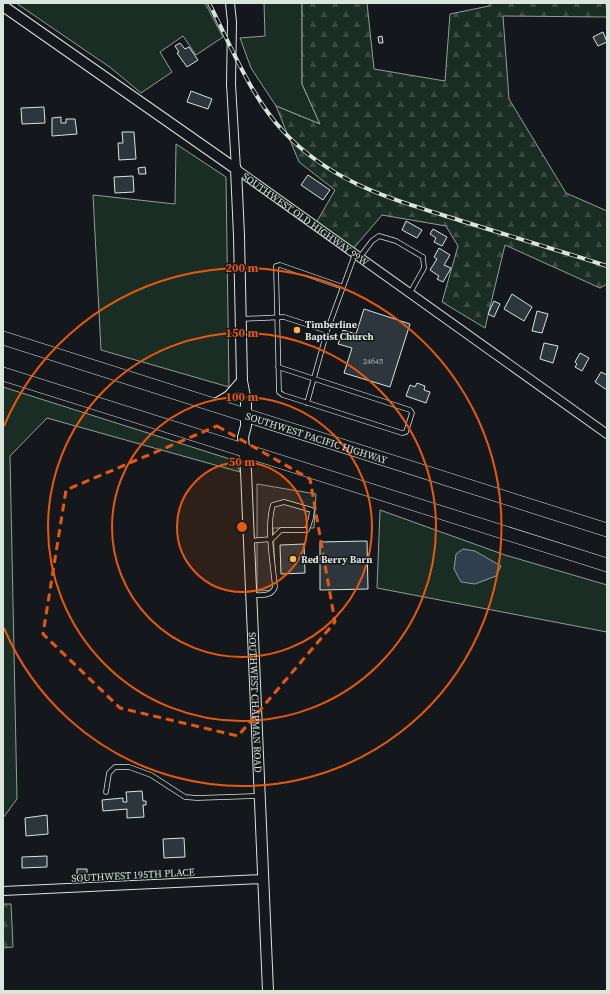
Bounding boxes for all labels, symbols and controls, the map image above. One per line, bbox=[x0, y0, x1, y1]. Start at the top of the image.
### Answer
street label: SOUTHWEST OLD HIGHWAY 99W bbox=[240, 169, 372, 269]
text: 200 m bbox=[226, 260, 259, 276]
place label: Timberline Baptist Church bbox=[305, 318, 374, 343]
text: 150 m bbox=[226, 325, 259, 341]
marker: Timberline Baptist Church bbox=[292, 325, 302, 335]
house number: 24645 bbox=[363, 356, 383, 367]
text: 100 m bbox=[226, 389, 259, 405]
street label: SOUTHWEST PACIFIC HIGHWAY bbox=[244, 409, 390, 466]
text: 50 m bbox=[229, 454, 255, 470]
centre of rings bbox=[235, 520, 249, 534]
place label: Red Berry Barn bbox=[301, 553, 372, 566]
marker: Red Berry Barn bbox=[288, 554, 298, 564]
street label: SOUTHWEST CHAPMAN ROAD bbox=[246, 632, 265, 773]
street label: SOUTHWEST 195TH PLACE bbox=[71, 865, 195, 885]

